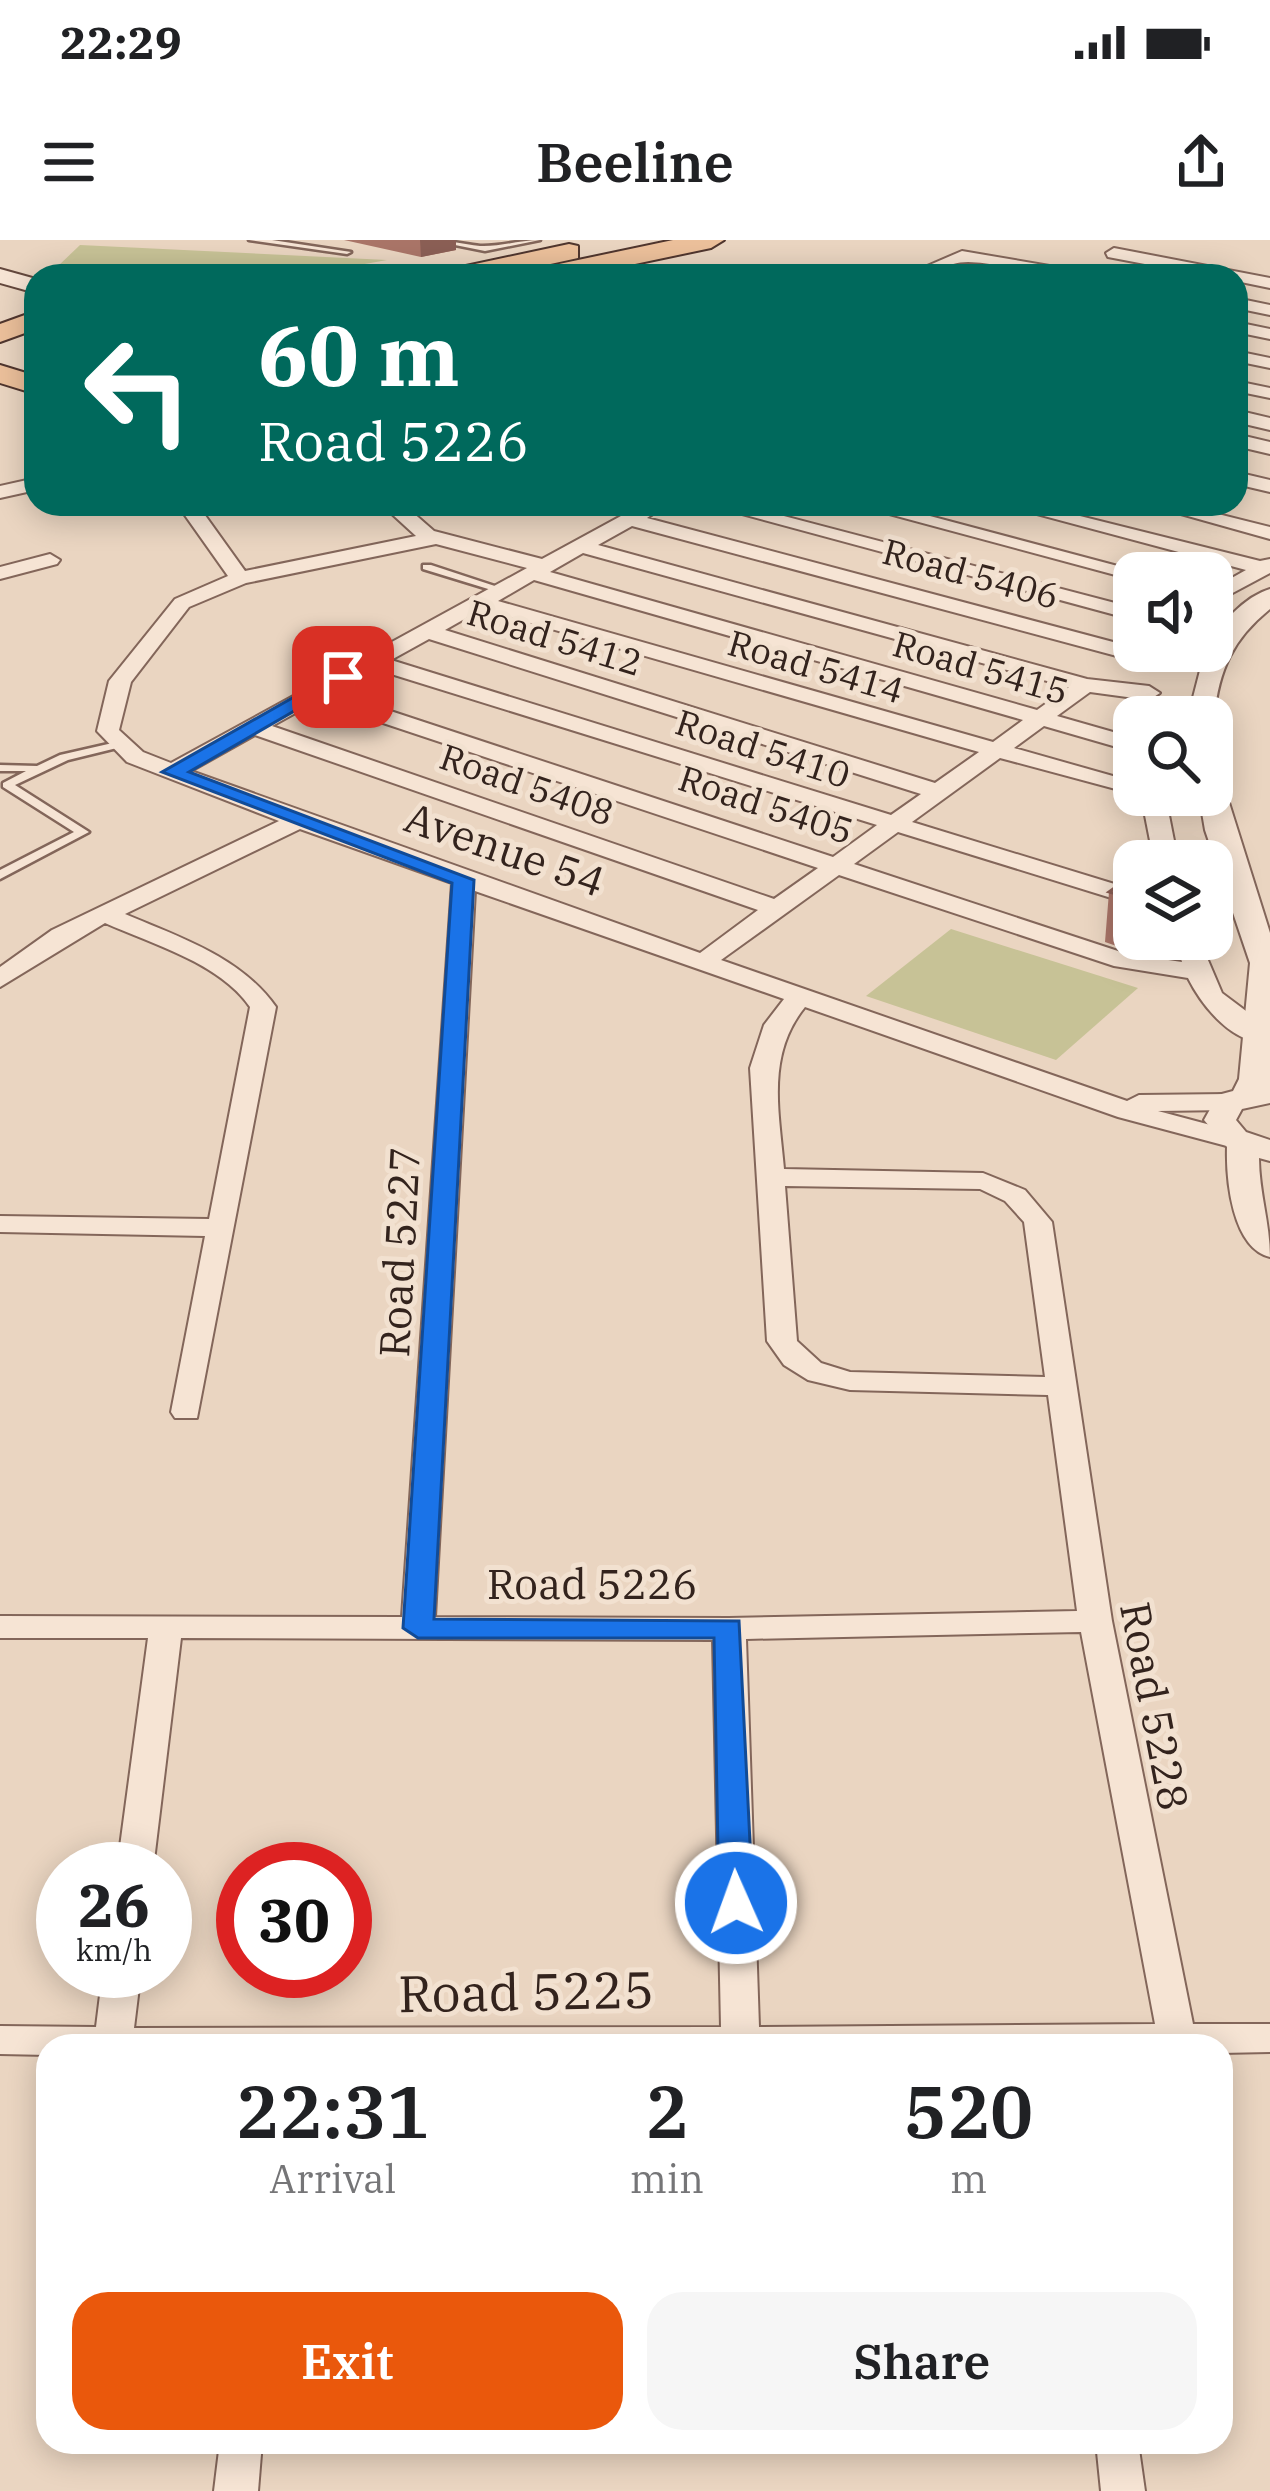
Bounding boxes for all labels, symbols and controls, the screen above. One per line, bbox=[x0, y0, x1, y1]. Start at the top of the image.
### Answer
text: 22:29 bbox=[60, 13, 182, 71]
text: Beeline bbox=[536, 127, 734, 197]
icon: menu bbox=[36, 129, 102, 195]
icon: share bbox=[1168, 129, 1234, 195]
text: 60 m bbox=[258, 300, 460, 409]
icon: left bbox=[60, 312, 216, 468]
text: Road 5226 bbox=[258, 406, 529, 476]
street label: Road 5406 bbox=[878, 527, 1064, 619]
map controls bbox=[1113, 552, 1233, 960]
button: sound bbox=[1113, 552, 1233, 672]
street label: Road 5412 bbox=[462, 588, 648, 686]
street label: Road 5414 bbox=[723, 619, 909, 713]
street label: Road 5415 bbox=[888, 620, 1074, 714]
pin bbox=[292, 626, 394, 728]
icon: arrive bbox=[310, 644, 376, 710]
button: search bbox=[1113, 696, 1233, 816]
street label: Road 5410 bbox=[670, 698, 856, 798]
street label: Road 5408 bbox=[434, 732, 620, 836]
street label: Road 5405 bbox=[673, 754, 859, 854]
street label: Avenue 54 bbox=[398, 789, 612, 909]
button: layers bbox=[1113, 840, 1233, 960]
street label: Road 5227 bbox=[366, 1145, 432, 1359]
street label: Road 5226 bbox=[487, 1556, 697, 1611]
street label: Road 5228 bbox=[1108, 1597, 1202, 1815]
position arrow bbox=[673, 1840, 799, 1966]
speed limit sign: 30 bbox=[216, 1842, 372, 1998]
text: 26 bbox=[78, 1865, 150, 1944]
text: km/h bbox=[76, 1930, 152, 1969]
street label: Road 5225 bbox=[398, 1956, 654, 2026]
text: 22:31 bbox=[236, 2064, 430, 2158]
text: 2 bbox=[645, 2064, 688, 2158]
text: 520 bbox=[904, 2064, 1033, 2158]
text: Arrival bbox=[269, 2153, 396, 2204]
text: min bbox=[630, 2153, 704, 2204]
text: m bbox=[950, 2153, 987, 2204]
button: Exit bbox=[72, 2292, 623, 2430]
button: Share bbox=[647, 2292, 1197, 2430]

